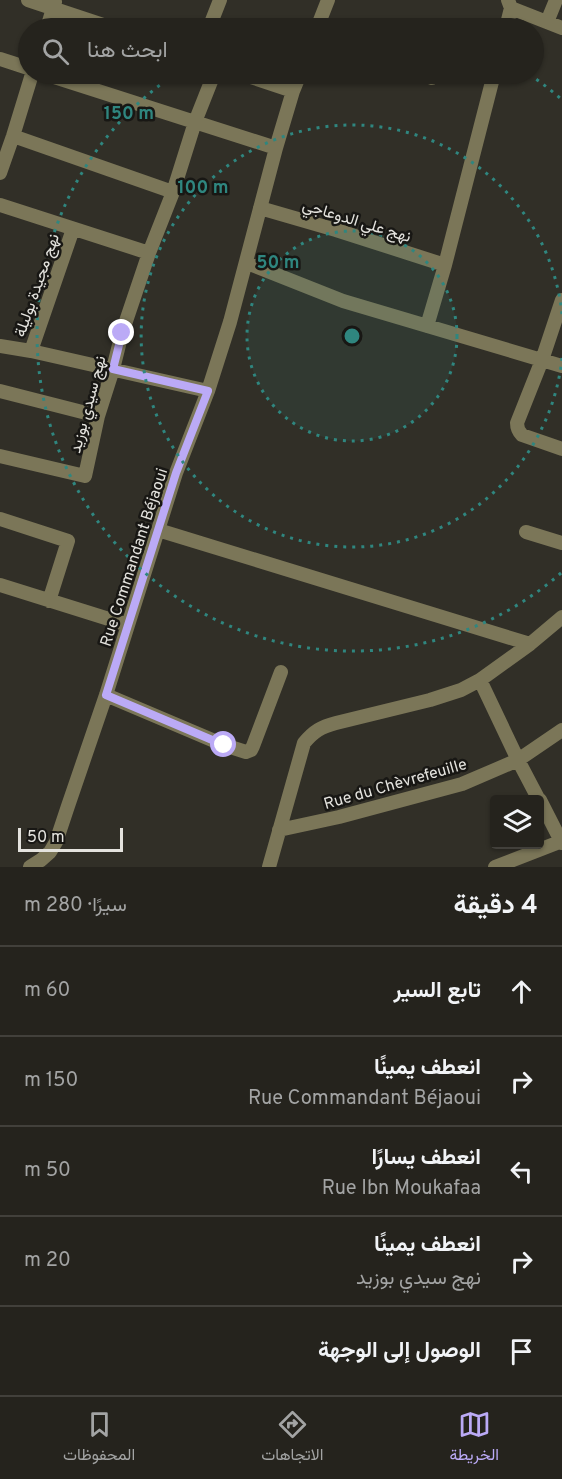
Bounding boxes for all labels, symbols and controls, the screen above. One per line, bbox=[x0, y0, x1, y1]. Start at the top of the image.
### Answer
search box bbox=[18, 18, 544, 84]
icon: search bbox=[39, 35, 72, 68]
text: ابحث هنا bbox=[87, 38, 168, 65]
text: 150 m bbox=[104, 103, 154, 126]
text: 100 m bbox=[177, 177, 229, 200]
street label: نهج علي الدوعاجي bbox=[299, 196, 413, 250]
street label: نهج مجيدة بوليلة bbox=[11, 231, 65, 340]
text: 50 m bbox=[256, 252, 300, 275]
route end bbox=[108, 319, 134, 345]
centre of rings bbox=[342, 326, 362, 346]
street label: نهج سيدي بوزيد bbox=[66, 354, 113, 456]
street label: Rue Commandant Béjaoui bbox=[97, 466, 173, 649]
route start bbox=[210, 731, 236, 757]
street label: Rue du Chèvrefeuille bbox=[322, 755, 469, 815]
map controls bbox=[490, 795, 544, 849]
button: layers bbox=[490, 795, 544, 849]
scale bar bbox=[18, 825, 123, 852]
text: 50 m bbox=[27, 828, 65, 848]
text: 4 دقيقة bbox=[453, 890, 538, 923]
text: سيرًا · 280 m bbox=[24, 893, 127, 919]
icon: ahead bbox=[505, 975, 538, 1008]
text: 60 m bbox=[24, 978, 70, 1004]
text: تابع السير bbox=[393, 978, 481, 1005]
text: انعطف يمينًا bbox=[374, 1055, 481, 1082]
icon: right bbox=[505, 1065, 538, 1098]
text: 150 m bbox=[24, 1068, 78, 1094]
text: Rue Commandant Béjaoui bbox=[248, 1086, 481, 1112]
text: انعطف يسارًا bbox=[371, 1145, 481, 1172]
icon: left bbox=[505, 1155, 538, 1188]
text: 50 m bbox=[24, 1158, 71, 1184]
text: Rue Ibn Moukafaa bbox=[322, 1176, 481, 1202]
text: انعطف يمينًا bbox=[374, 1232, 481, 1259]
icon: right bbox=[505, 1245, 538, 1278]
text: 20 m bbox=[24, 1248, 71, 1274]
text: نهج سيدي بوزيد bbox=[356, 1266, 481, 1292]
icon: arrive bbox=[505, 1335, 538, 1368]
text: الوصول إلى الوجهة bbox=[318, 1338, 481, 1365]
tab: المحفوظات bbox=[63, 1408, 135, 1469]
tab: الاتجاهات bbox=[261, 1408, 323, 1469]
tab: الخريطة bbox=[449, 1408, 499, 1469]

